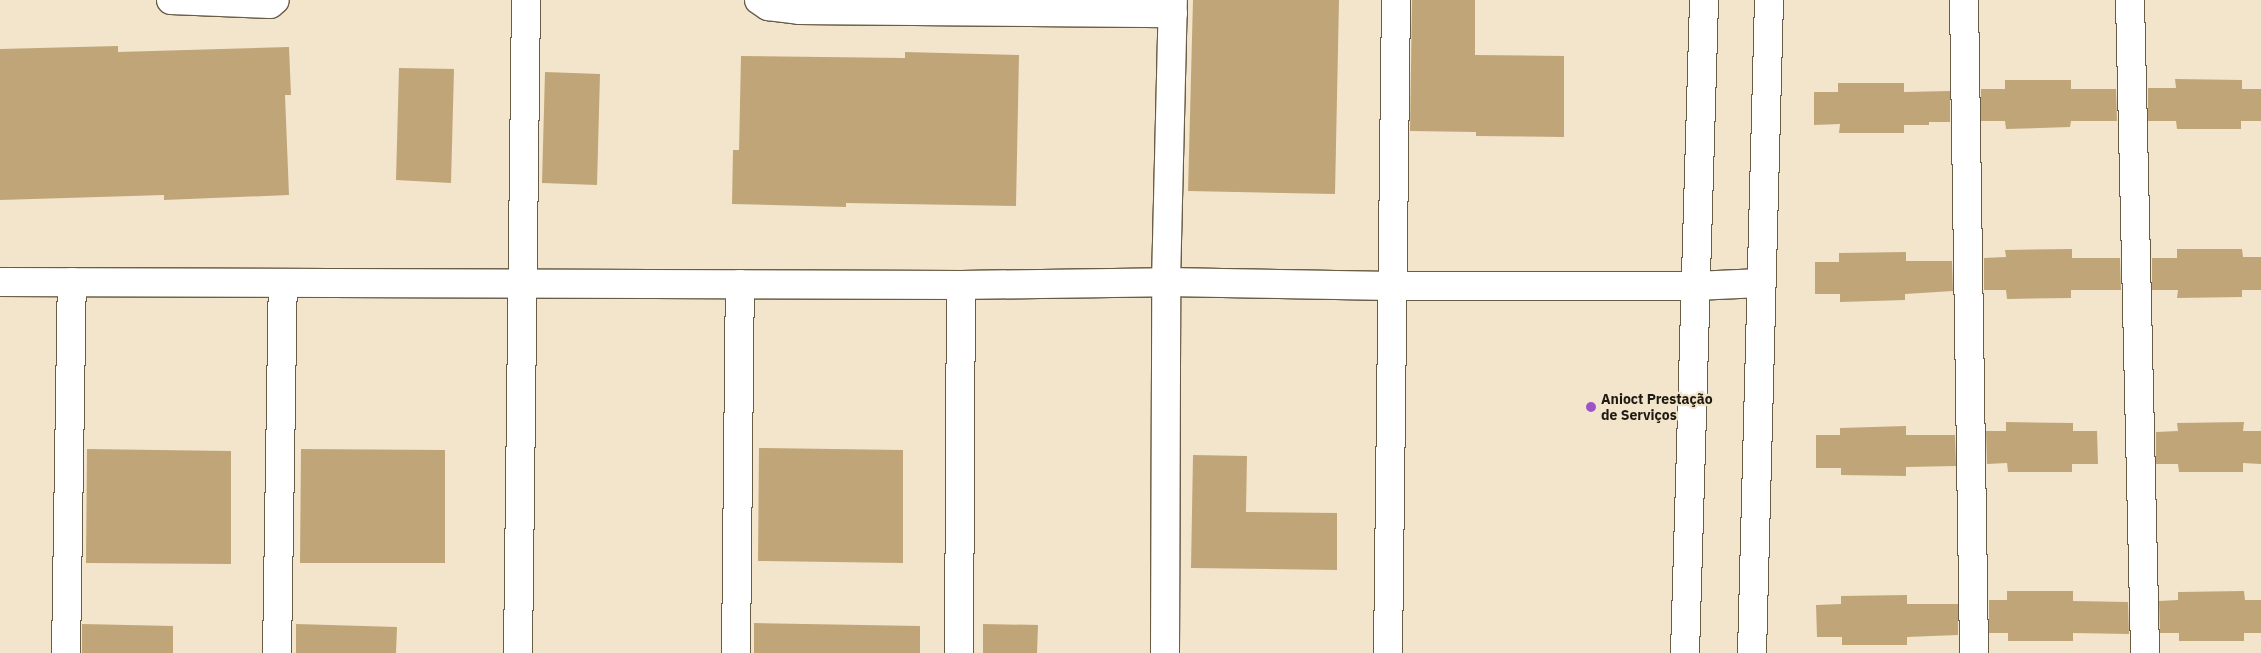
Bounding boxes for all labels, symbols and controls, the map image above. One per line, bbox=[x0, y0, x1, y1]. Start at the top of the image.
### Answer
place label: Anioct Prestação de Serviços bbox=[1601, 391, 1713, 424]
marker: Anioct Prestação de Serviços bbox=[1585, 401, 1597, 413]

